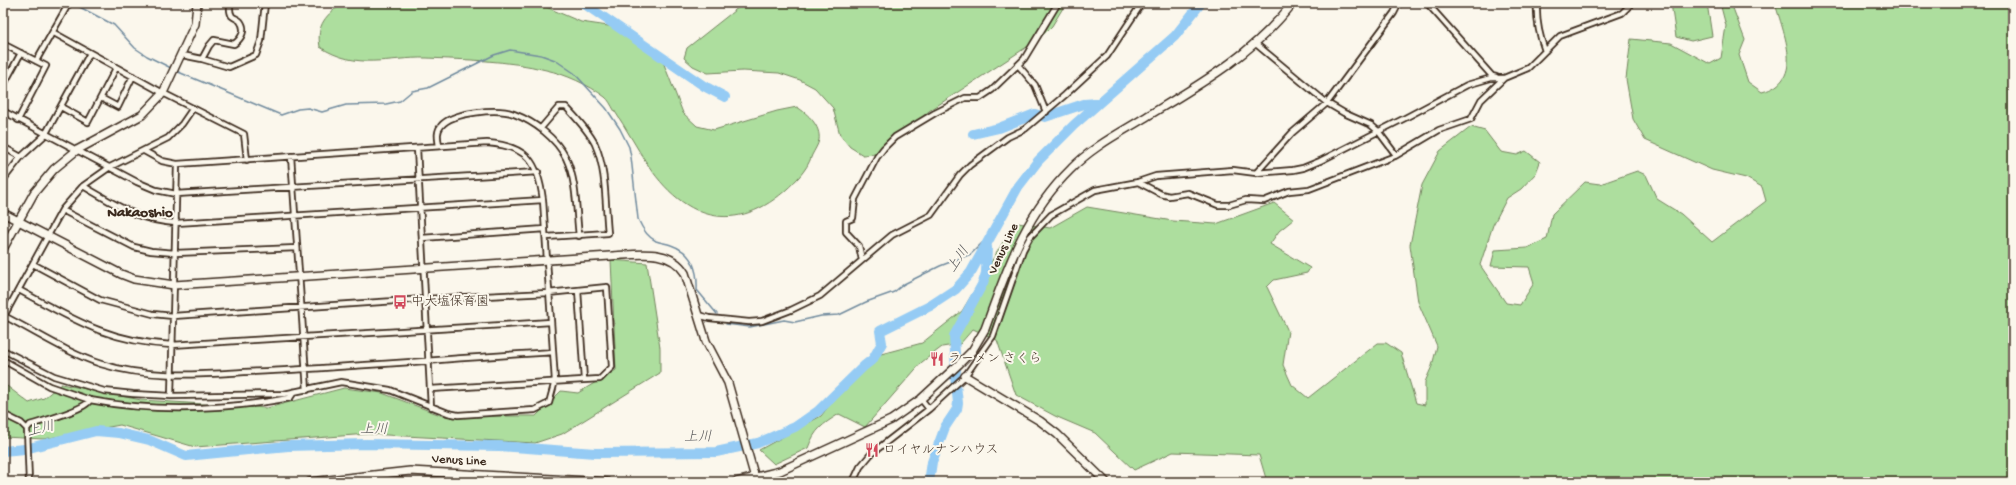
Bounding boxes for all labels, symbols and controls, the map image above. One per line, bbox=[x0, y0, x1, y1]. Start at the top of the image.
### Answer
district label: Nakaoshio bbox=[107, 204, 173, 222]
street label: Venus Line bbox=[985, 221, 1022, 278]
water label: 上川 bbox=[944, 244, 974, 276]
bus stop icon: 中大塩保育園 bbox=[392, 294, 408, 310]
place label: 中大塩保育園 bbox=[411, 294, 489, 310]
restaurant icon: ラーメン さくら bbox=[929, 351, 945, 367]
place label: ラーメン さくら bbox=[948, 352, 1042, 367]
water label: 上川 bbox=[25, 418, 57, 442]
water label: 上川 bbox=[360, 422, 388, 439]
water label: 上川 bbox=[684, 429, 712, 447]
restaurant icon: ロイヤルナンハウス bbox=[864, 442, 880, 458]
place label: ロイヤルナンハウス bbox=[883, 443, 998, 458]
street label: Venus Line bbox=[430, 452, 487, 470]

